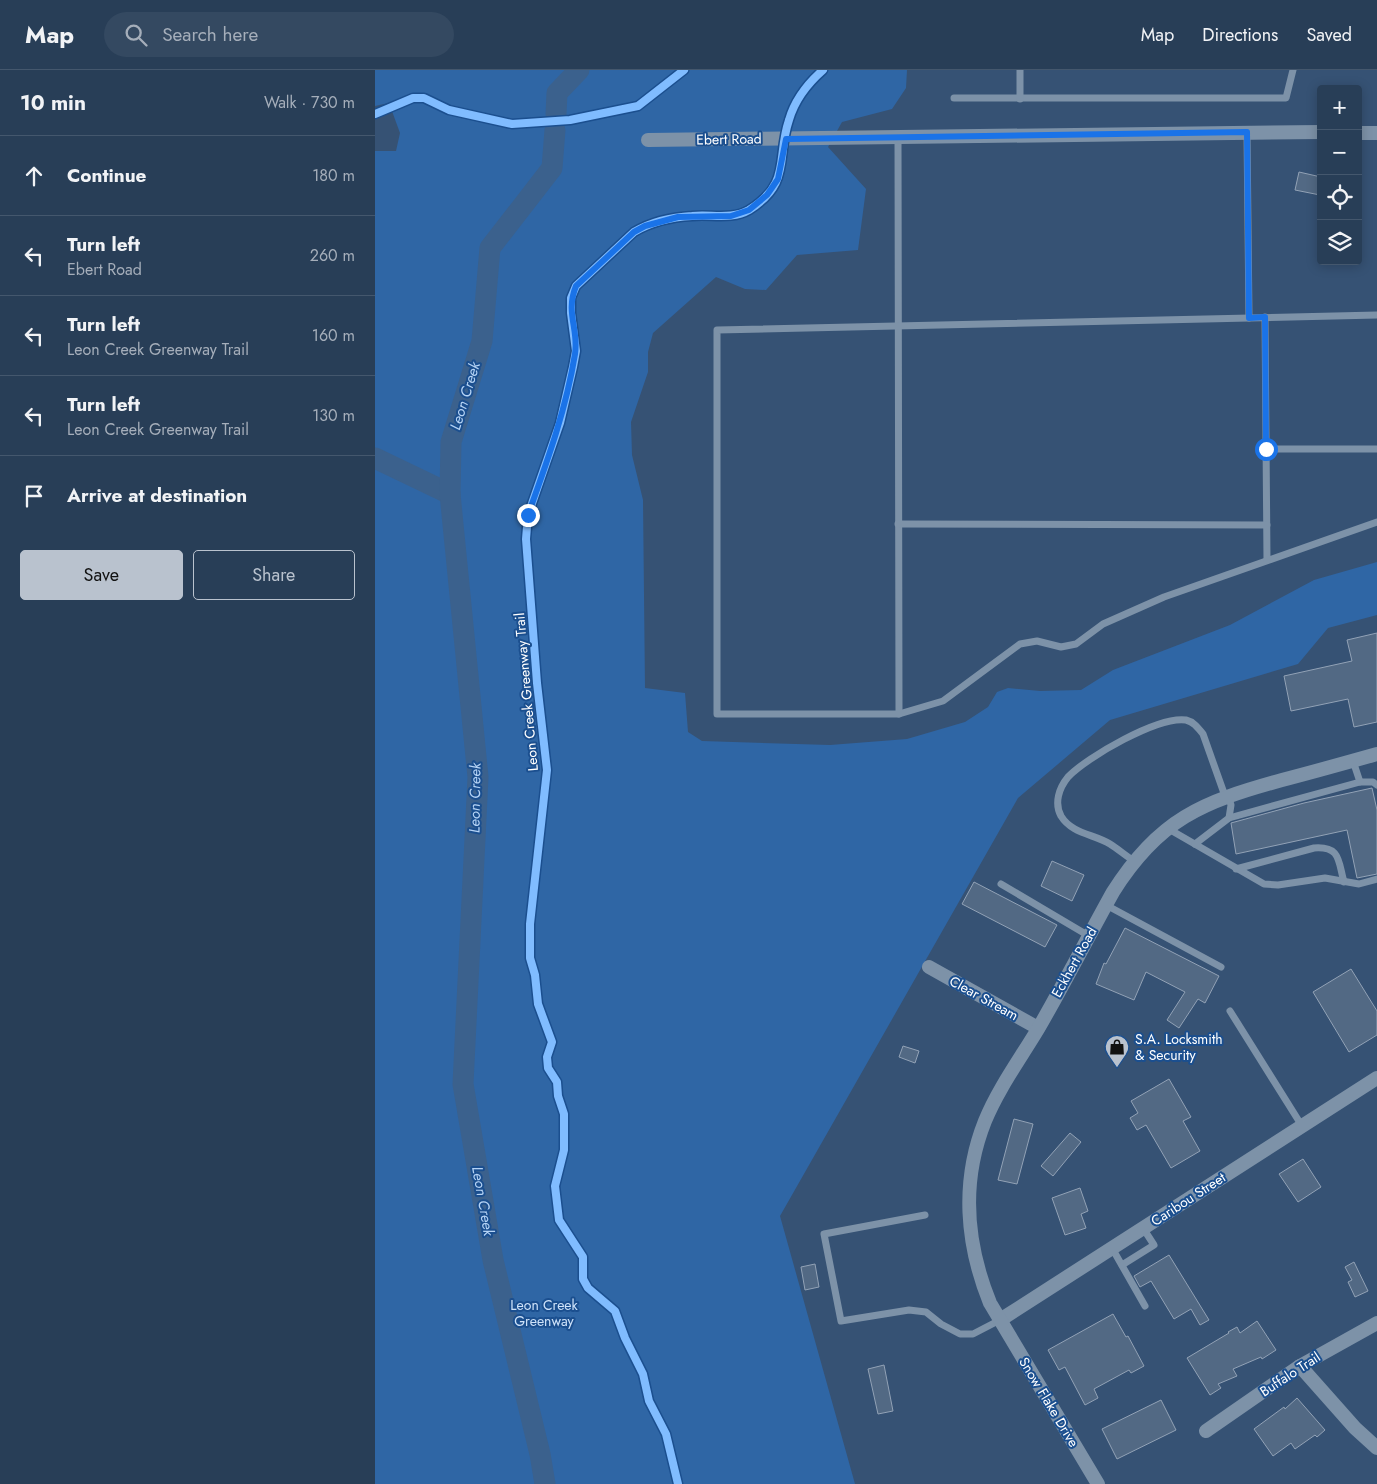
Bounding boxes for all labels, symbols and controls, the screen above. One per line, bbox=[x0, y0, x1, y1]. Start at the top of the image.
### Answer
search box bbox=[104, 12, 454, 57]
text: Map bbox=[25, 17, 74, 52]
icon: search bbox=[122, 21, 150, 49]
text: Search here bbox=[162, 21, 258, 48]
text: Map bbox=[1141, 22, 1174, 48]
text: Directions bbox=[1202, 22, 1278, 48]
text: Saved bbox=[1306, 22, 1352, 48]
map controls bbox=[1317, 85, 1362, 265]
button: + bbox=[1317, 85, 1362, 130]
text: 10 min bbox=[20, 88, 86, 118]
text: Walk · 730 m bbox=[264, 91, 355, 114]
street label: Ebert Road bbox=[696, 128, 762, 150]
button: − bbox=[1317, 130, 1362, 175]
icon: ahead bbox=[20, 162, 48, 190]
text: Continue bbox=[67, 162, 146, 189]
text: 180 m bbox=[312, 164, 355, 187]
button: locate bbox=[1317, 175, 1362, 220]
button: layers bbox=[1317, 220, 1362, 265]
text: Turn left bbox=[67, 231, 140, 258]
icon: left bbox=[20, 242, 48, 270]
text: 260 m bbox=[310, 244, 355, 267]
text: Ebert Road bbox=[67, 258, 142, 281]
text: Turn left bbox=[67, 311, 140, 338]
icon: left bbox=[20, 322, 48, 350]
text: 160 m bbox=[312, 324, 355, 347]
text: Leon Creek Greenway Trail bbox=[67, 338, 249, 361]
water label: Leon Creek bbox=[444, 359, 486, 433]
text: Turn left bbox=[67, 391, 140, 418]
icon: left bbox=[20, 402, 48, 430]
text: 130 m bbox=[312, 404, 355, 427]
text: Leon Creek Greenway Trail bbox=[67, 418, 249, 441]
route start bbox=[1255, 438, 1278, 461]
icon: arrive bbox=[20, 482, 48, 510]
text: Arrive at destination bbox=[67, 482, 247, 509]
route end bbox=[517, 504, 540, 527]
button: Save bbox=[20, 550, 183, 600]
button: Share bbox=[193, 550, 355, 600]
street label: Leon Creek Greenway Trail bbox=[509, 612, 543, 772]
water label: Leon Creek bbox=[463, 762, 487, 833]
street label: Eckhert Road bbox=[1046, 923, 1102, 1001]
street label: Clear Stream bbox=[946, 971, 1022, 1025]
place label: S.A. Locksmith & Security bbox=[1135, 1029, 1223, 1065]
shop icon: S.A. Locksmith & Security bbox=[1104, 1034, 1130, 1068]
water label: Leon Creek bbox=[466, 1164, 500, 1238]
street label: Caribou Street bbox=[1147, 1167, 1230, 1231]
park label: Leon Creek Greenway bbox=[510, 1295, 579, 1331]
street label: Buffalo Trail bbox=[1256, 1347, 1324, 1401]
street label: Snow Flake Drive bbox=[1014, 1353, 1084, 1451]

